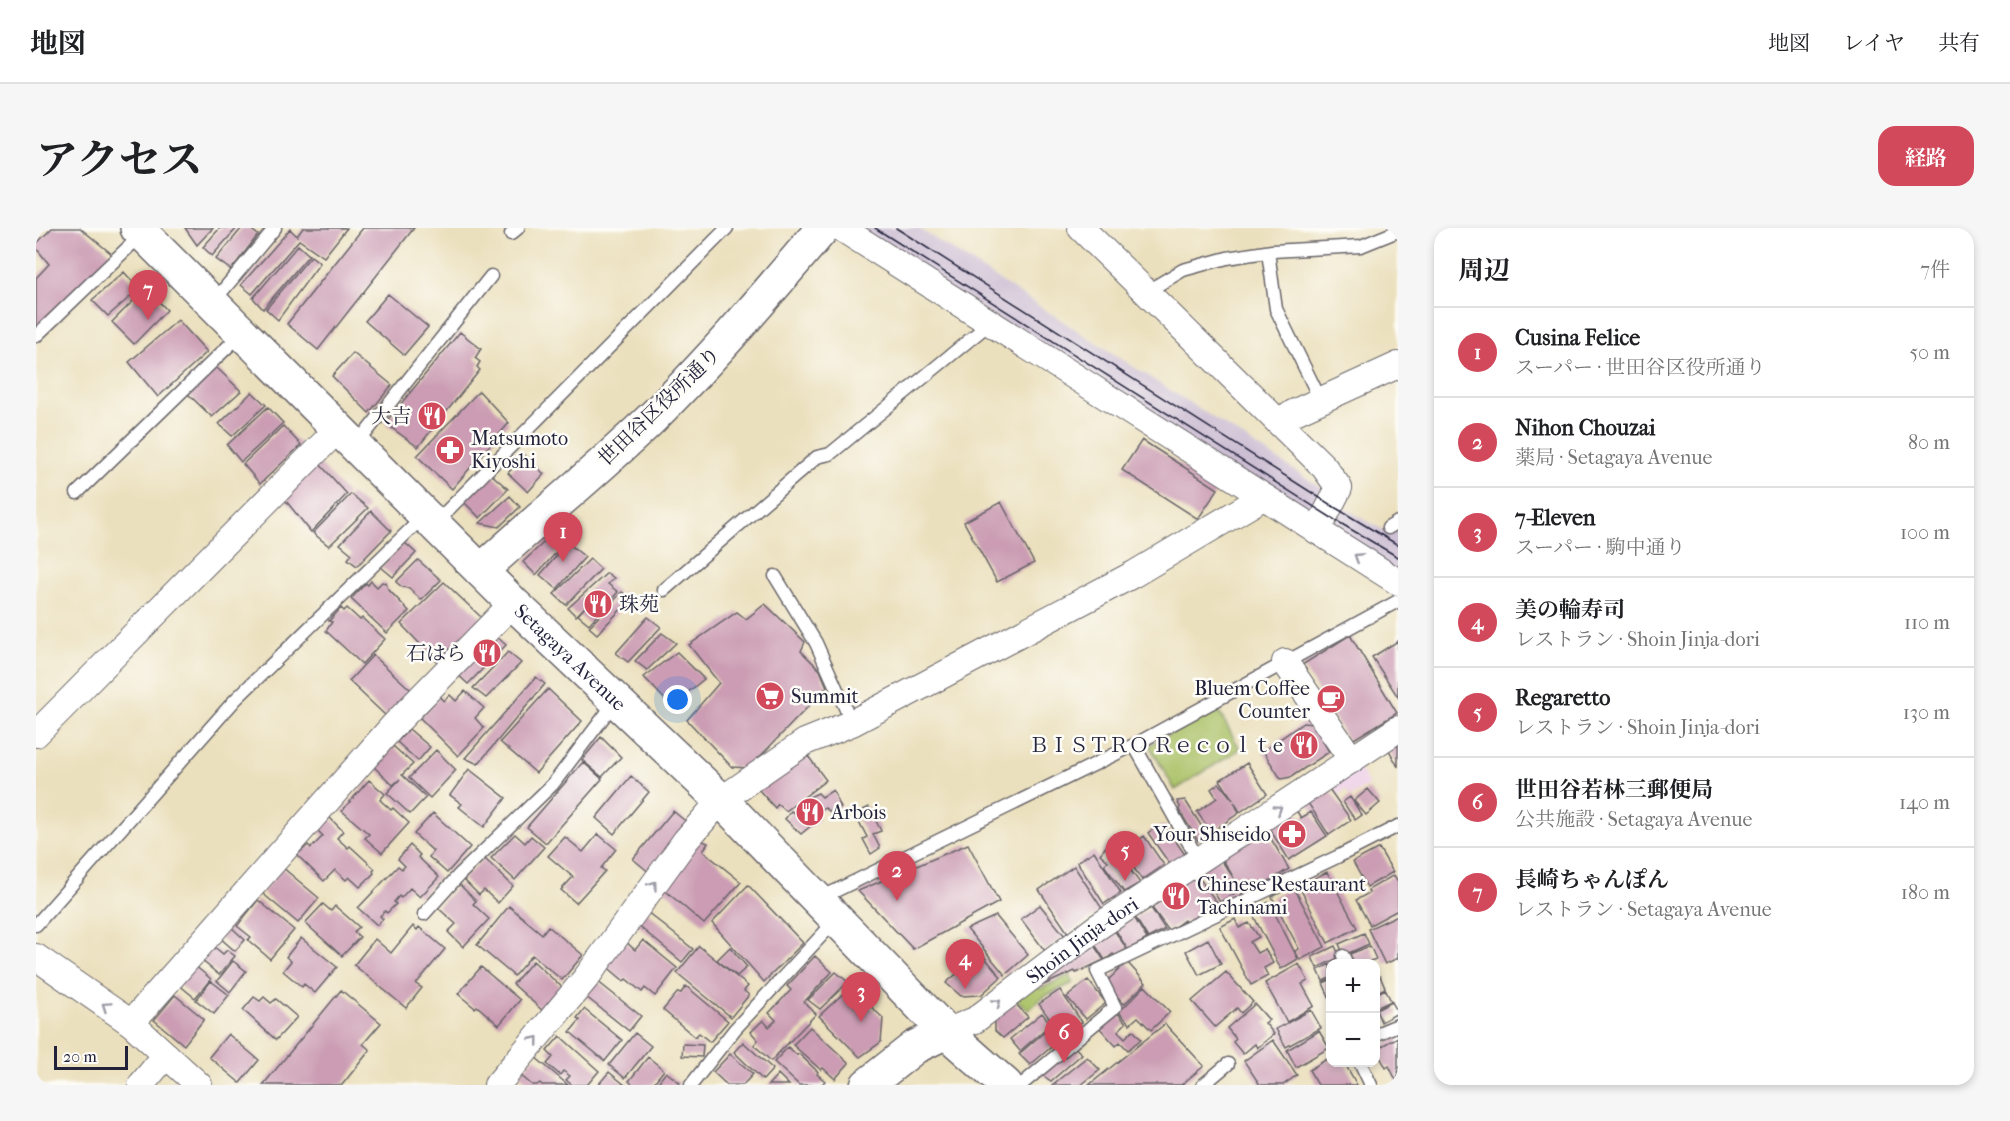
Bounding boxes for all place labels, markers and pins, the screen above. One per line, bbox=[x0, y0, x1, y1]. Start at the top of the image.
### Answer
pin: 7 bbox=[128, 270, 168, 320]
restaurant icon: 大吉 bbox=[416, 400, 448, 432]
place label: 大吉 bbox=[371, 405, 411, 428]
place label: Matsumoto Kiyoshi bbox=[471, 427, 568, 473]
pharmacy icon: Matsumoto Kiyoshi bbox=[434, 434, 466, 466]
pin: 1 bbox=[544, 512, 582, 562]
restaurant icon: 珠苑 bbox=[582, 588, 614, 620]
place label: 珠苑 bbox=[619, 593, 659, 616]
restaurant icon: 石はら bbox=[471, 637, 503, 669]
place label: 石はら bbox=[406, 642, 466, 665]
place label: Bluem Coffee Counter bbox=[1194, 677, 1310, 723]
supermarket icon: Summit bbox=[754, 680, 786, 712]
cafe icon: Bluem Coffee Counter bbox=[1315, 683, 1347, 715]
place label: Summit bbox=[791, 685, 859, 708]
restaurant icon: ＢＩＳＴＲＯ Ｒｅｃｏｌｔe bbox=[1288, 729, 1320, 761]
place label: ＢＩＳＴＲＯ Ｒｅｃｏｌｔe bbox=[1029, 734, 1283, 757]
restaurant icon: Arbois bbox=[794, 796, 826, 828]
place label: Arbois bbox=[830, 801, 886, 824]
pharmacy icon: Your Shiseido bbox=[1276, 818, 1308, 850]
place label: Your Shiseido bbox=[1153, 823, 1271, 846]
pin: 5 bbox=[1106, 832, 1144, 881]
pin: 2 bbox=[878, 852, 916, 901]
place label: Chinese Restaurant Tachinami bbox=[1197, 873, 1366, 919]
restaurant icon: Chinese Restaurant Tachinami bbox=[1160, 880, 1192, 912]
pin: 4 bbox=[946, 940, 984, 989]
pin: 3 bbox=[842, 972, 880, 1022]
pin: 6 bbox=[1044, 1014, 1084, 1063]

